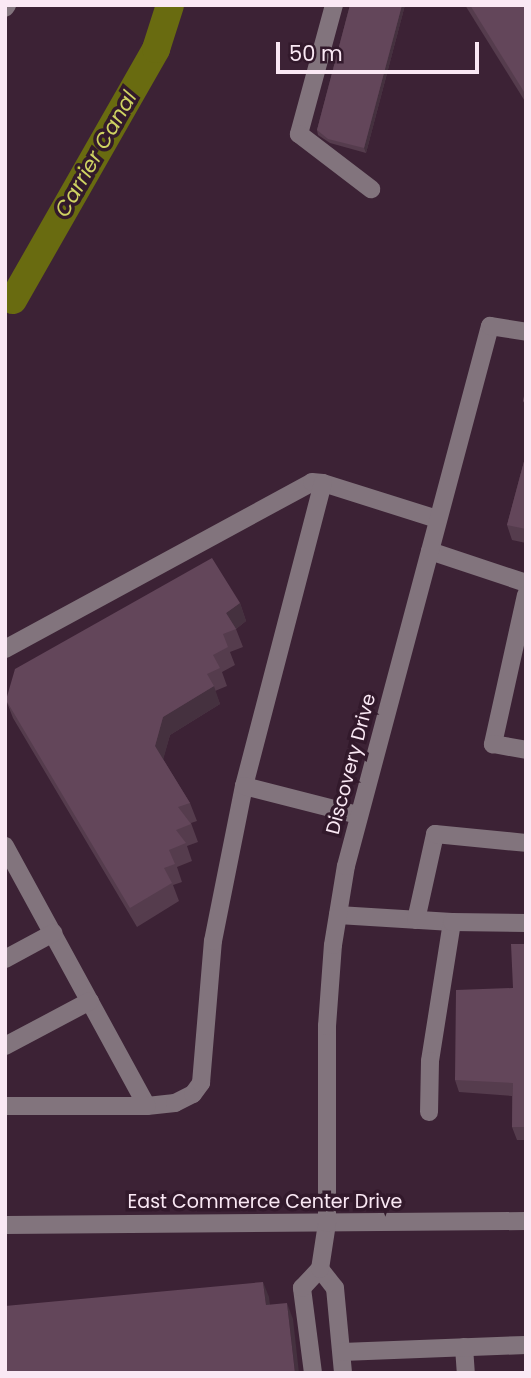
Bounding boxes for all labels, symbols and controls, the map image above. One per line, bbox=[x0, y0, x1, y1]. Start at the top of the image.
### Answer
scale bar bbox=[279, 28, 482, 72]
text: 50 m bbox=[289, 39, 343, 68]
water label: Carrier Canal bbox=[50, 86, 142, 222]
street label: Discovery Drive bbox=[321, 691, 381, 837]
street label: East Commerce Center Drive bbox=[128, 1191, 402, 1213]

